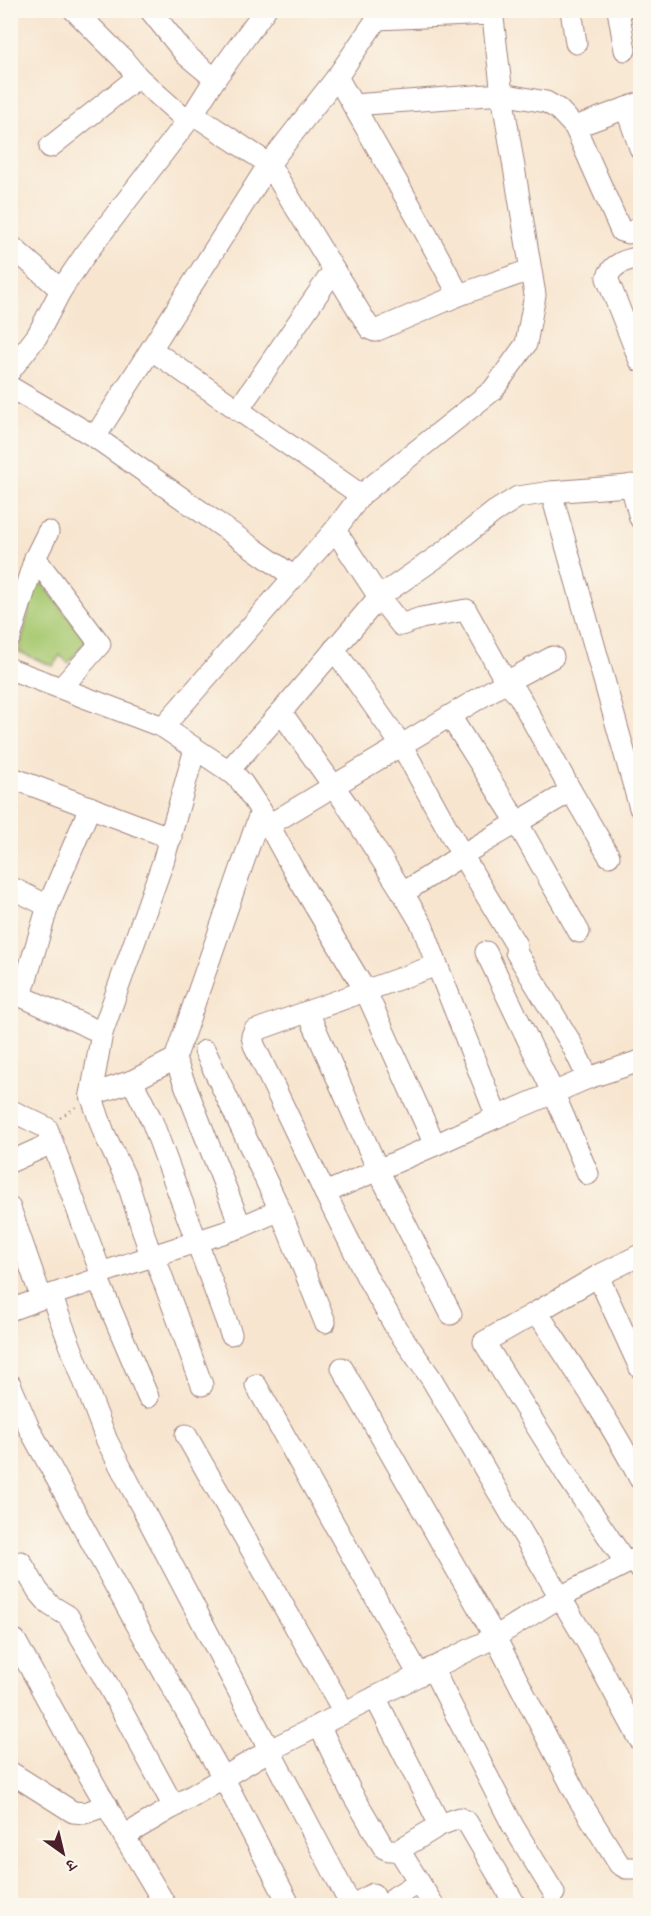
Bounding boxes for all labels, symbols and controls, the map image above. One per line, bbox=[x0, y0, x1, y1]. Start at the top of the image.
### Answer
north arrow bbox=[33, 1823, 93, 1883]
text: उ bbox=[60, 1853, 81, 1876]

